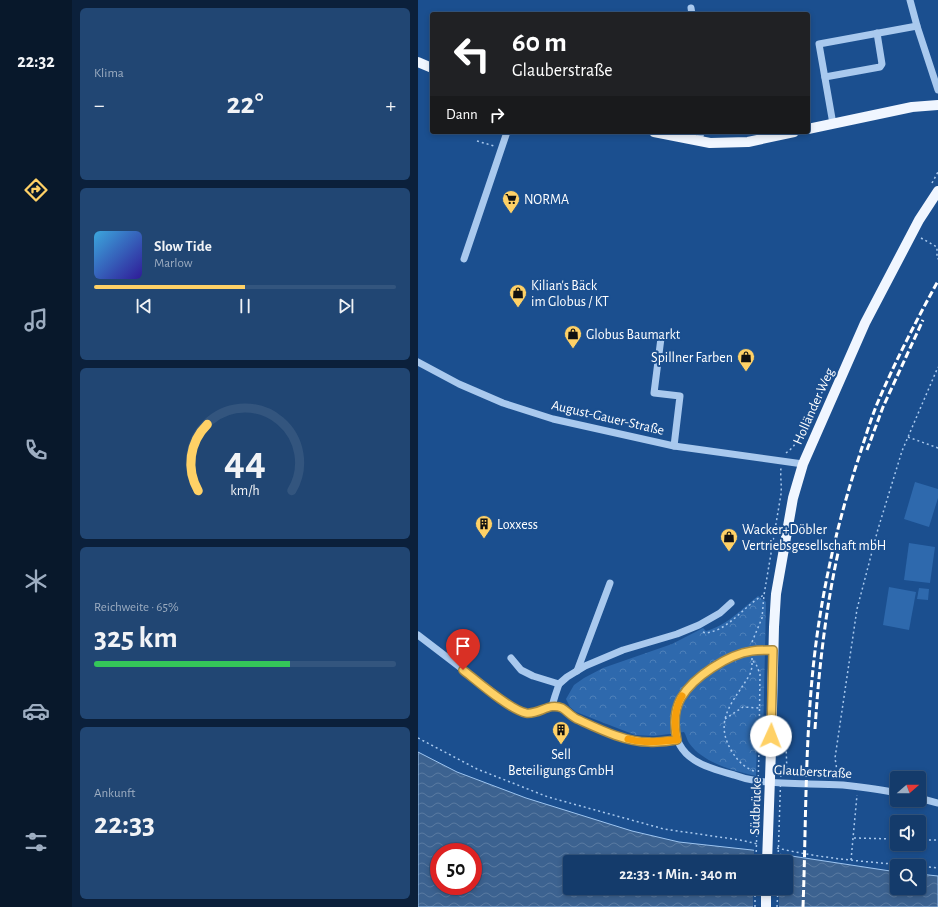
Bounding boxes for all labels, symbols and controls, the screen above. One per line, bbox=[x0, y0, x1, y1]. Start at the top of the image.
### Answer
icon: left bbox=[446, 28, 498, 80]
text: 60 m bbox=[512, 29, 567, 57]
text: 22:32 bbox=[17, 53, 55, 71]
text: Glauberstraße bbox=[512, 62, 613, 80]
text: Klima bbox=[94, 67, 124, 80]
text: 22° bbox=[226, 89, 264, 119]
text: − bbox=[94, 94, 105, 116]
text: + bbox=[385, 94, 396, 116]
icon: right bbox=[486, 104, 508, 126]
text: Dann bbox=[446, 107, 478, 122]
icon: directions bbox=[22, 176, 50, 204]
supermarket icon: NORMA bbox=[501, 189, 521, 214]
place label: NORMA bbox=[524, 193, 569, 207]
text: Slow Tide bbox=[154, 239, 212, 254]
text: Marlow bbox=[154, 257, 192, 270]
place label: Kilian's Bäck im Globus / KT bbox=[531, 279, 609, 309]
shop icon: Kilian's Bäck im Globus / KT bbox=[508, 283, 528, 308]
icon: previous bbox=[133, 295, 155, 317]
icon: pause bbox=[234, 295, 256, 317]
icon: next bbox=[335, 295, 357, 317]
icon: music bbox=[22, 306, 50, 334]
shop icon: Globus Baumarkt bbox=[563, 324, 583, 349]
place label: Globus Baumarkt bbox=[586, 328, 681, 342]
shop icon: Spillner Farben bbox=[736, 347, 756, 372]
place label: Spillner Farben bbox=[651, 351, 733, 365]
street label: Holländer Weg bbox=[791, 366, 837, 447]
street label: August-Gauer-Straße bbox=[550, 398, 666, 438]
icon: phone bbox=[22, 436, 50, 464]
text: 44 bbox=[224, 441, 266, 482]
text: km/h bbox=[230, 484, 260, 498]
building icon: Loxxess bbox=[474, 514, 494, 539]
place label: Loxxess bbox=[497, 518, 538, 532]
place label: Wacker+Döbler Vertriebsgesellschaft mbH bbox=[742, 523, 886, 553]
shop icon: Wacker+Döbler Vertriebsgesellschaft mbH bbox=[719, 527, 739, 552]
icon: climate bbox=[22, 567, 50, 595]
text: Reichweite · 65% bbox=[94, 601, 179, 614]
text: 325 km bbox=[94, 623, 178, 653]
pin bbox=[446, 629, 480, 670]
icon: arrive bbox=[452, 635, 474, 657]
icon: car bbox=[22, 697, 50, 725]
position arrow bbox=[750, 715, 792, 757]
building icon: Sell Beteiligungs GmbH bbox=[551, 720, 571, 745]
place label: Sell Beteiligungs GmbH bbox=[508, 748, 614, 778]
street label: Glauberstraße bbox=[774, 763, 852, 781]
north arrow bbox=[890, 771, 926, 807]
map controls bbox=[890, 771, 926, 895]
street label: Südbrücke bbox=[748, 777, 764, 835]
text: Ankunft bbox=[94, 787, 135, 800]
text: 22:33 bbox=[94, 809, 155, 839]
button: sound bbox=[890, 815, 926, 851]
icon: filters bbox=[22, 828, 50, 856]
speed limit sign: 50 bbox=[430, 843, 482, 895]
button: search bbox=[890, 859, 926, 895]
text: 22:33 · 1 Min. · 340 m bbox=[619, 867, 737, 882]

